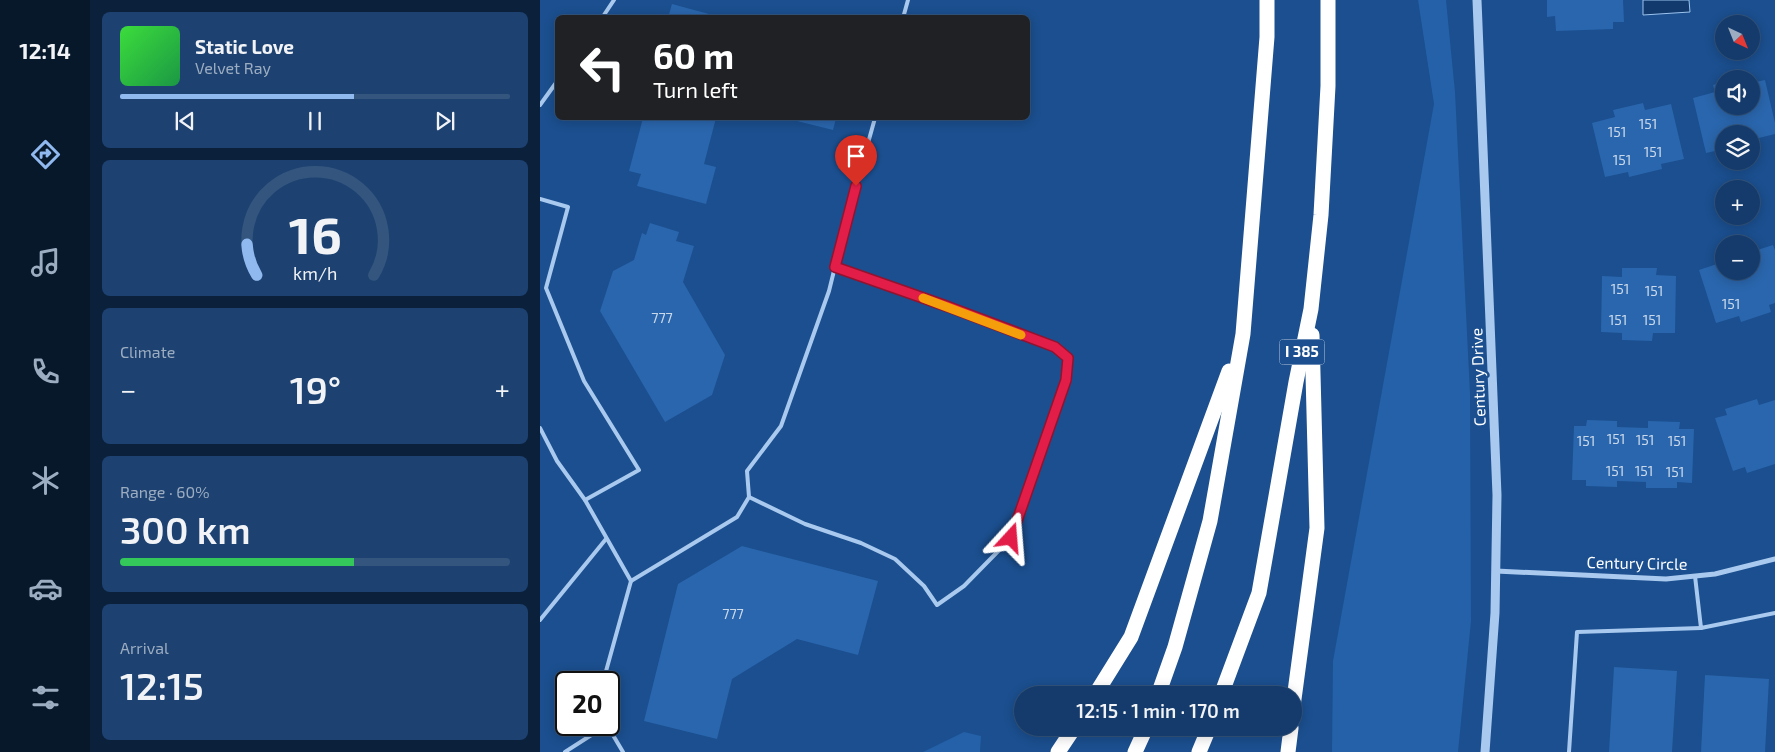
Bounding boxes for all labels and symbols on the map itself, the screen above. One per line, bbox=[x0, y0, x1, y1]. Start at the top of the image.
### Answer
north arrow bbox=[1715, 15, 1760, 60]
house number: 151 bbox=[1639, 115, 1657, 132]
house number: 151 bbox=[1608, 123, 1626, 140]
pin bbox=[835, 135, 877, 186]
house number: 151 bbox=[1644, 143, 1662, 160]
house number: 151 bbox=[1613, 151, 1631, 168]
house number: 151 bbox=[1611, 280, 1629, 297]
house number: 151 bbox=[1645, 282, 1663, 299]
house number: 151 bbox=[1722, 295, 1740, 312]
house number: 777 bbox=[651, 309, 673, 326]
house number: 151 bbox=[1609, 311, 1627, 328]
house number: 151 bbox=[1643, 311, 1661, 328]
street label: Century Drive bbox=[1466, 328, 1489, 426]
road number: I 385 bbox=[1280, 340, 1324, 364]
house number: 151 bbox=[1607, 430, 1625, 447]
house number: 151 bbox=[1636, 431, 1654, 448]
house number: 151 bbox=[1577, 432, 1595, 449]
house number: 151 bbox=[1668, 432, 1686, 449]
house number: 151 bbox=[1606, 462, 1624, 479]
house number: 151 bbox=[1635, 462, 1653, 479]
house number: 151 bbox=[1666, 463, 1684, 480]
position arrow bbox=[984, 511, 1036, 563]
street label: Century Circle bbox=[1586, 552, 1688, 573]
house number: 777 bbox=[722, 605, 744, 622]
speed limit sign: 20 bbox=[555, 671, 620, 736]

